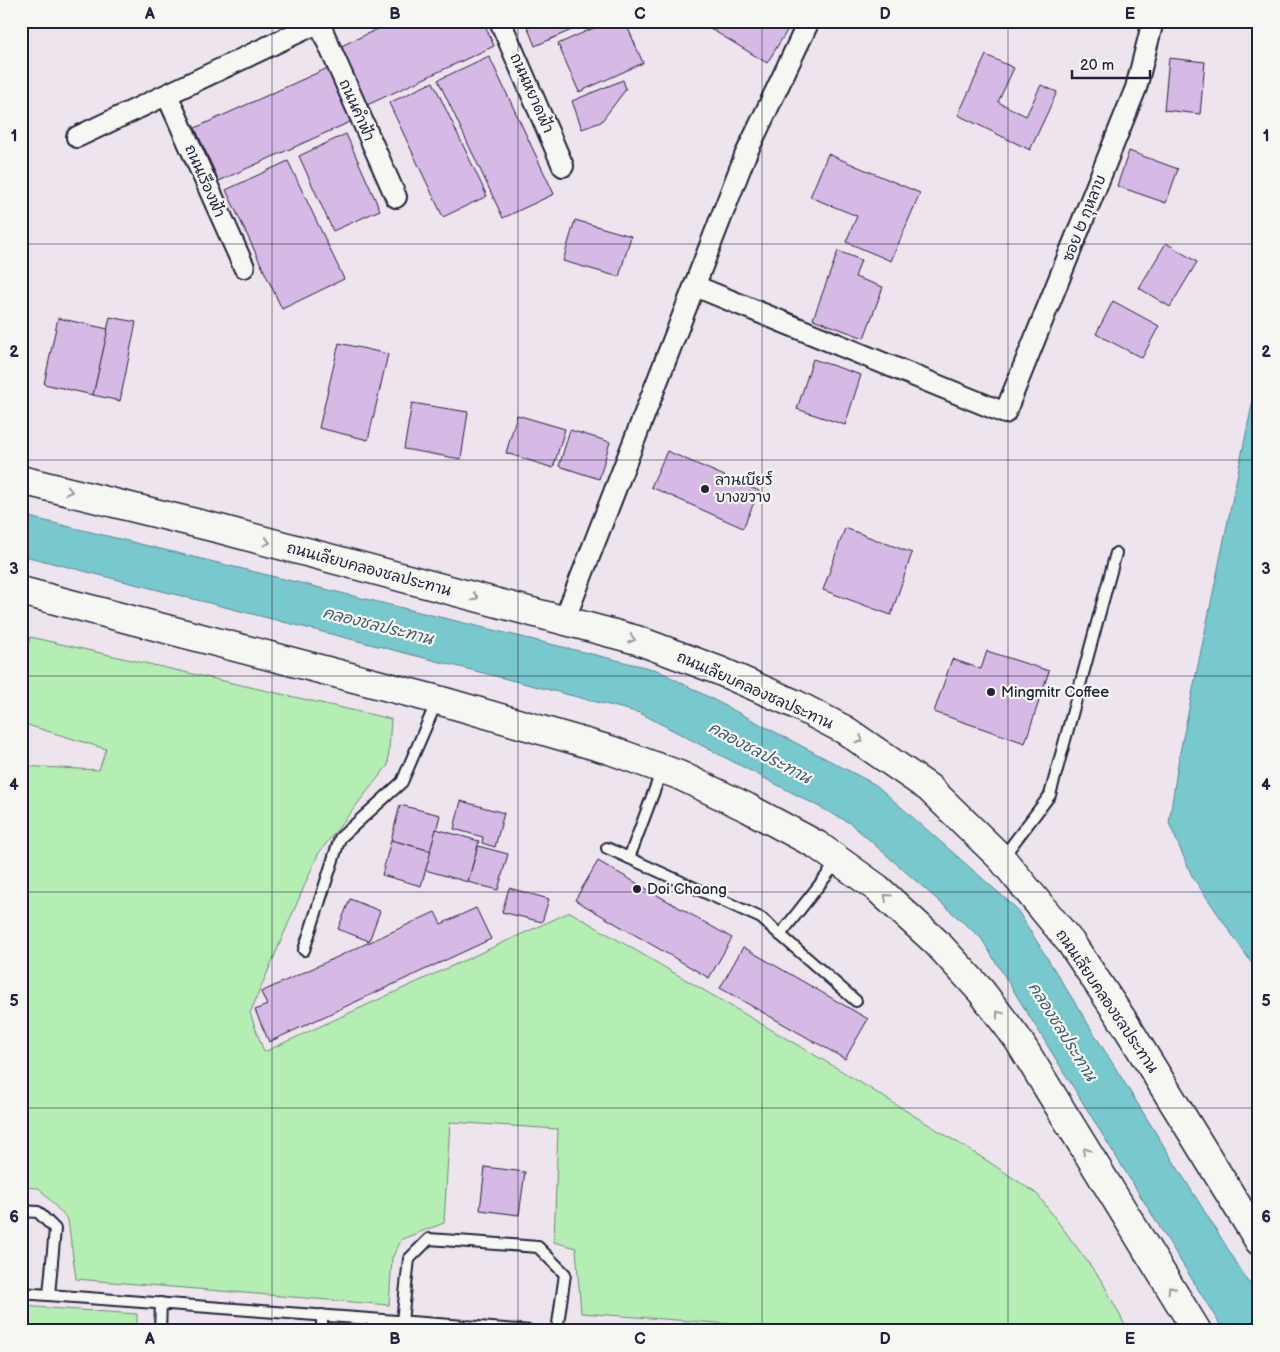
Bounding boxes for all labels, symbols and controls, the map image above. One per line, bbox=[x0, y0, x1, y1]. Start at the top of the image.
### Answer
text: A bbox=[144, 5, 155, 24]
text: B bbox=[389, 5, 401, 24]
text: C bbox=[634, 5, 646, 24]
text: D bbox=[879, 5, 891, 24]
text: E bbox=[1125, 5, 1135, 24]
scale bar bbox=[1072, 48, 1150, 80]
street label: ถนนหยาดฟ้า bbox=[505, 50, 559, 136]
text: 20 m bbox=[1080, 56, 1114, 75]
street label: ถนนคําฟ้า bbox=[335, 76, 379, 144]
text: 1 bbox=[11, 127, 17, 146]
text: 1 bbox=[1263, 127, 1269, 146]
street label: ถนนเรืองฟ้า bbox=[180, 141, 230, 221]
street label: ซอย ๒ กุหลาบ bbox=[1058, 172, 1111, 265]
text: 2 bbox=[9, 343, 19, 362]
text: 2 bbox=[1261, 343, 1271, 362]
place label: ลานเบียร์ บางขวาง bbox=[715, 470, 773, 507]
marker: ลานเบียร์ บางขวาง bbox=[699, 483, 711, 495]
one-way arrow bbox=[64, 485, 73, 496]
one-way arrow bbox=[263, 536, 271, 546]
street label: ถนนเลียบคลองชลประทาน bbox=[285, 538, 453, 601]
text: 3 bbox=[9, 560, 19, 579]
text: 3 bbox=[1261, 560, 1271, 579]
one-way arrow bbox=[470, 592, 478, 602]
water label: คลองชลประทาน bbox=[321, 603, 436, 650]
one-way arrow bbox=[627, 634, 635, 644]
street label: ถนนเลียบคลองชลประทาน bbox=[674, 647, 836, 734]
place label: Mingmitr Coffee bbox=[1001, 683, 1109, 702]
marker: Mingmitr Coffee bbox=[985, 686, 997, 698]
water label: คลองชลประทาน bbox=[705, 718, 815, 789]
one-way arrow bbox=[854, 734, 864, 743]
text: 4 bbox=[9, 776, 19, 795]
text: 4 bbox=[1261, 776, 1271, 795]
place label: Doi Chaang bbox=[647, 880, 727, 899]
marker: Doi Chaang bbox=[631, 883, 643, 895]
one-way arrow bbox=[883, 894, 892, 903]
street label: ถนนเลียบคลองชลประทาน bbox=[1052, 926, 1162, 1076]
water label: คลองชลประทาน bbox=[1025, 978, 1101, 1084]
text: 5 bbox=[9, 992, 19, 1011]
text: 5 bbox=[1261, 992, 1271, 1011]
one-way arrow bbox=[996, 1011, 1004, 1020]
one-way arrow bbox=[1083, 1147, 1093, 1156]
text: 6 bbox=[9, 1208, 19, 1227]
text: 6 bbox=[1261, 1208, 1271, 1227]
one-way arrow bbox=[1168, 1286, 1178, 1295]
text: A bbox=[144, 1330, 155, 1349]
text: B bbox=[389, 1330, 401, 1349]
text: C bbox=[634, 1330, 646, 1349]
text: D bbox=[879, 1330, 891, 1349]
text: E bbox=[1125, 1330, 1135, 1349]

